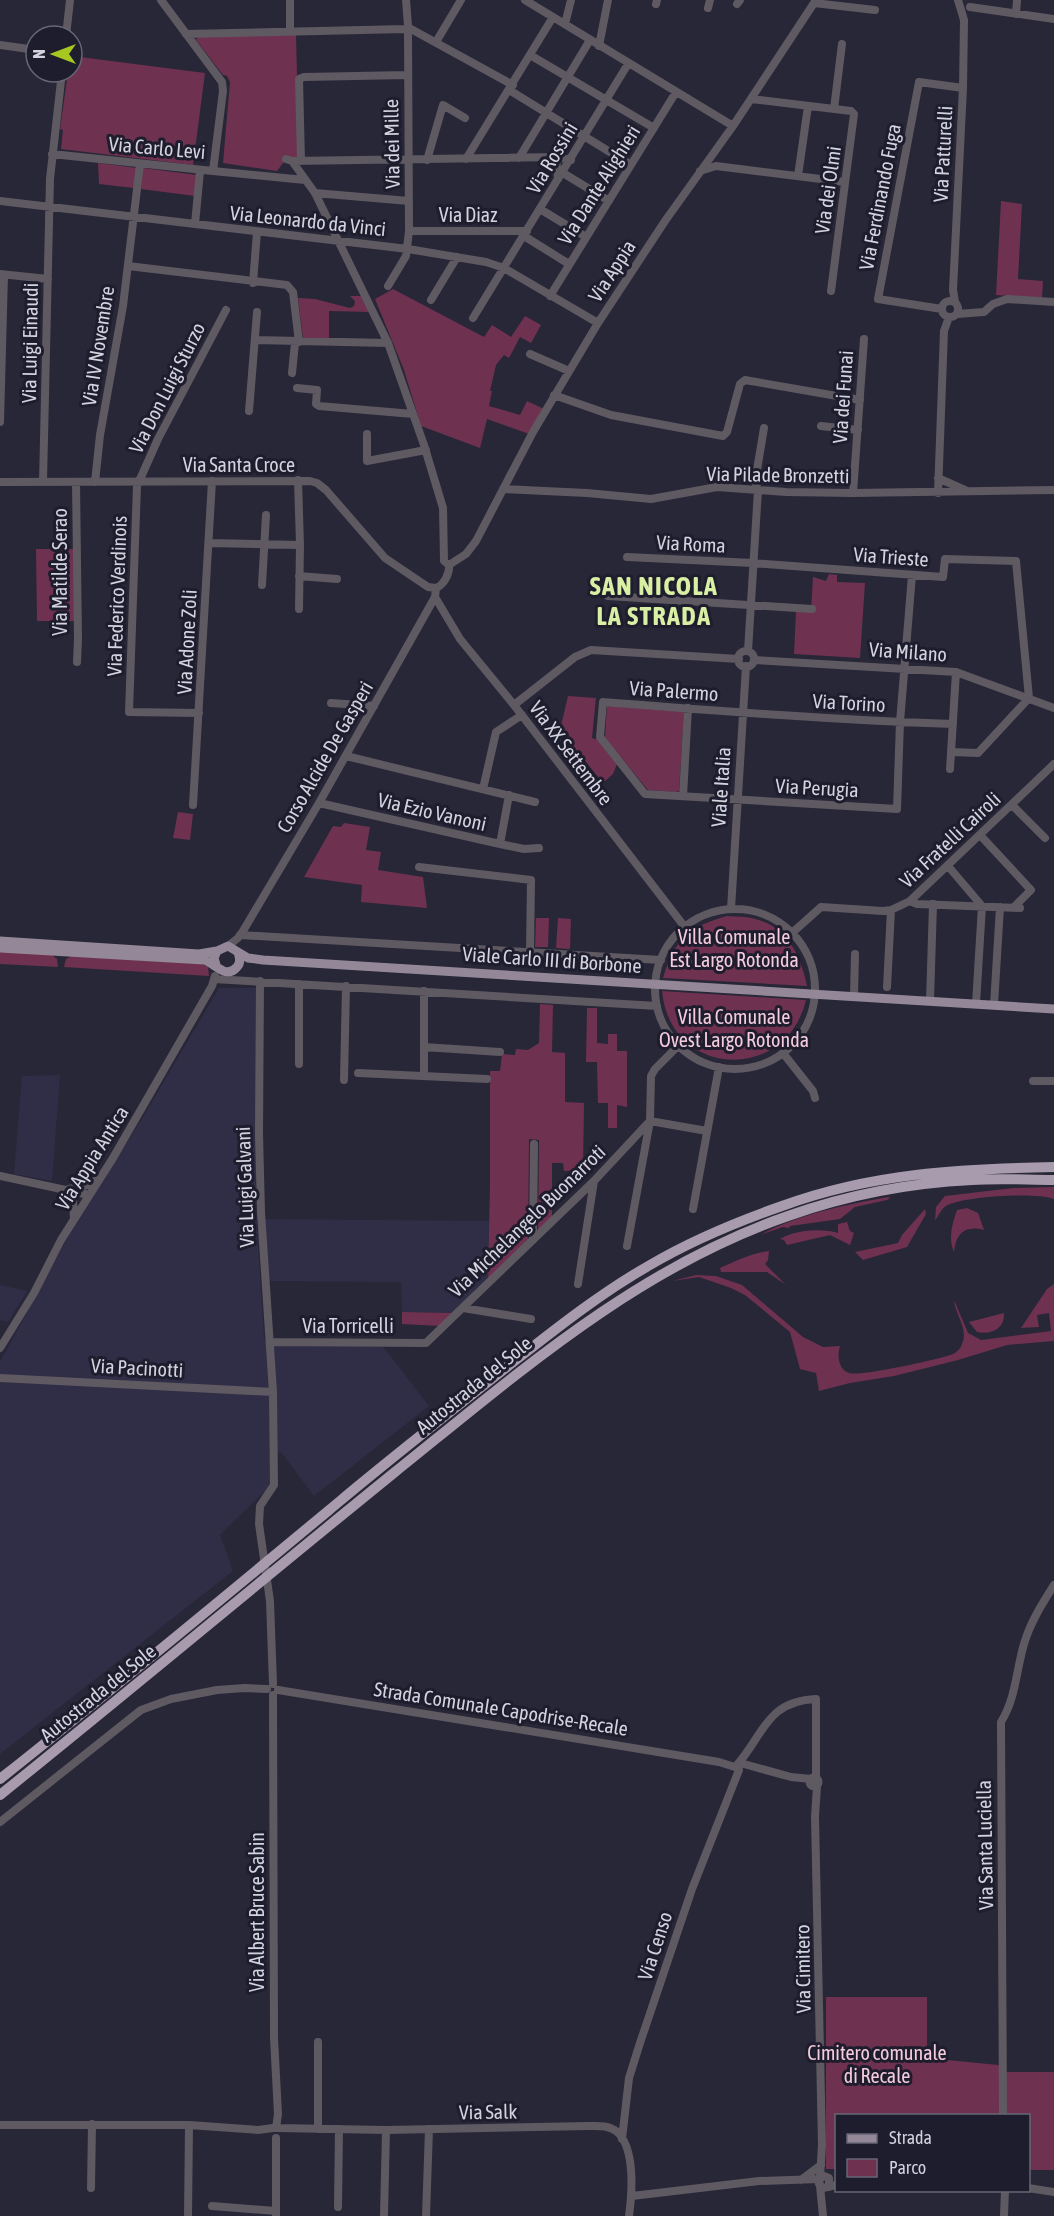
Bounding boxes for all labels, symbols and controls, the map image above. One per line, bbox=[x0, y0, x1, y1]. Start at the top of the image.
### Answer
north arrow bbox=[24, 24, 84, 84]
text: N bbox=[30, 49, 48, 59]
street label: Via dei Mille bbox=[379, 99, 404, 189]
street label: Via Patturelli bbox=[928, 105, 957, 203]
street label: Via Rossini bbox=[521, 118, 582, 197]
street label: Via Dante Alighieri bbox=[553, 121, 644, 249]
street label: Via Ferdinando Fuga bbox=[854, 122, 905, 272]
street label: Via Carlo Levi bbox=[108, 132, 207, 163]
street label: Via dei Olmi bbox=[810, 145, 845, 235]
street label: Via Leonardo da Vinci bbox=[229, 201, 387, 240]
street label: Via Diaz bbox=[439, 203, 497, 226]
street label: Via Appia bbox=[583, 235, 640, 306]
street label: Via Luigi Einaudi bbox=[17, 283, 42, 403]
street label: Via IV Novembre bbox=[77, 284, 118, 408]
street label: Via Don Luigi Sturzo bbox=[124, 319, 209, 457]
street label: Via dei Funai bbox=[828, 350, 857, 444]
street label: Via Santa Croce bbox=[183, 453, 295, 476]
street label: Via Pilade Bronzetti bbox=[706, 462, 850, 487]
street label: Via Matilde Serao bbox=[48, 508, 71, 636]
street label: Via Federico Verdinois bbox=[102, 515, 131, 677]
street label: Via Roma bbox=[656, 530, 726, 557]
street label: Via Trieste bbox=[853, 542, 929, 571]
district label: SAN NICOLA LA STRADA bbox=[590, 571, 718, 631]
street label: Via Adone Zoli bbox=[172, 589, 201, 695]
street label: Via Milano bbox=[868, 637, 948, 666]
street label: Via Palermo bbox=[629, 676, 719, 705]
street label: Corso Alcide De Gasperi bbox=[272, 677, 377, 836]
street label: Via Torino bbox=[812, 689, 886, 716]
street label: Via XX Settembre bbox=[525, 696, 618, 809]
street label: Viale Italia bbox=[706, 746, 735, 828]
street label: Via Perugia bbox=[775, 774, 859, 801]
street label: Via Fratelli Cairoli bbox=[894, 787, 1005, 892]
street label: Via Ezio Vanoni bbox=[376, 788, 489, 835]
park label: Villa Comunale Est Largo Rotonda bbox=[669, 925, 799, 971]
street label: Viale Carlo III di Borbone bbox=[462, 942, 642, 977]
park label: Villa Comunale Ovest Largo Rotonda bbox=[659, 1005, 809, 1051]
street label: Via Appia Antica bbox=[50, 1101, 133, 1214]
street label: Via Luigi Galvani bbox=[231, 1126, 258, 1248]
street label: Via Michelangelo Buonarroti bbox=[444, 1140, 610, 1301]
street label: Via Torricelli bbox=[302, 1314, 394, 1337]
street label: Autostrada del Sole bbox=[411, 1331, 536, 1438]
street label: Via Pacinotti bbox=[90, 1354, 184, 1381]
street label: Autostrada del Sole bbox=[35, 1639, 160, 1746]
street label: Strada Comunale Capodrise-Recale bbox=[372, 1677, 630, 1740]
street label: Via Santa Luciella bbox=[972, 1780, 997, 1910]
street label: Via Albert Bruce Sabin bbox=[245, 1832, 268, 1992]
street label: Via Censo bbox=[633, 1909, 676, 1983]
street label: Via Cimitero bbox=[790, 1924, 815, 2014]
park label: Cimitero comunale di Recale bbox=[807, 2041, 947, 2087]
street label: Via Salk bbox=[459, 2099, 518, 2124]
legend bbox=[835, 2114, 1030, 2192]
text: Strada bbox=[889, 2127, 932, 2148]
text: Parco bbox=[889, 2157, 926, 2178]

